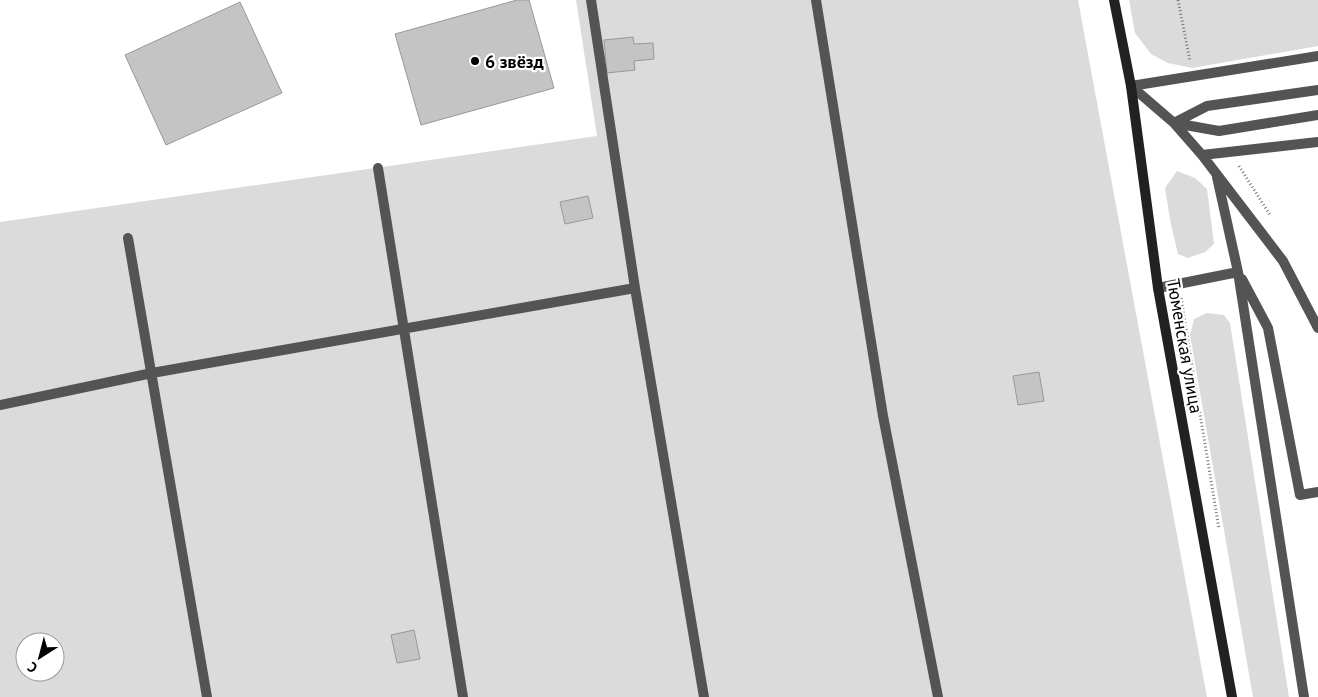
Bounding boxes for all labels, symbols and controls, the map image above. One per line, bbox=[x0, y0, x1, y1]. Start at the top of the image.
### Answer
place label: 6 звёзд bbox=[485, 50, 544, 73]
marker: 6 звёзд bbox=[469, 55, 481, 67]
street label: Тюменская улица bbox=[1162, 277, 1208, 415]
north arrow bbox=[15, 632, 65, 682]
text: С bbox=[24, 658, 41, 677]

